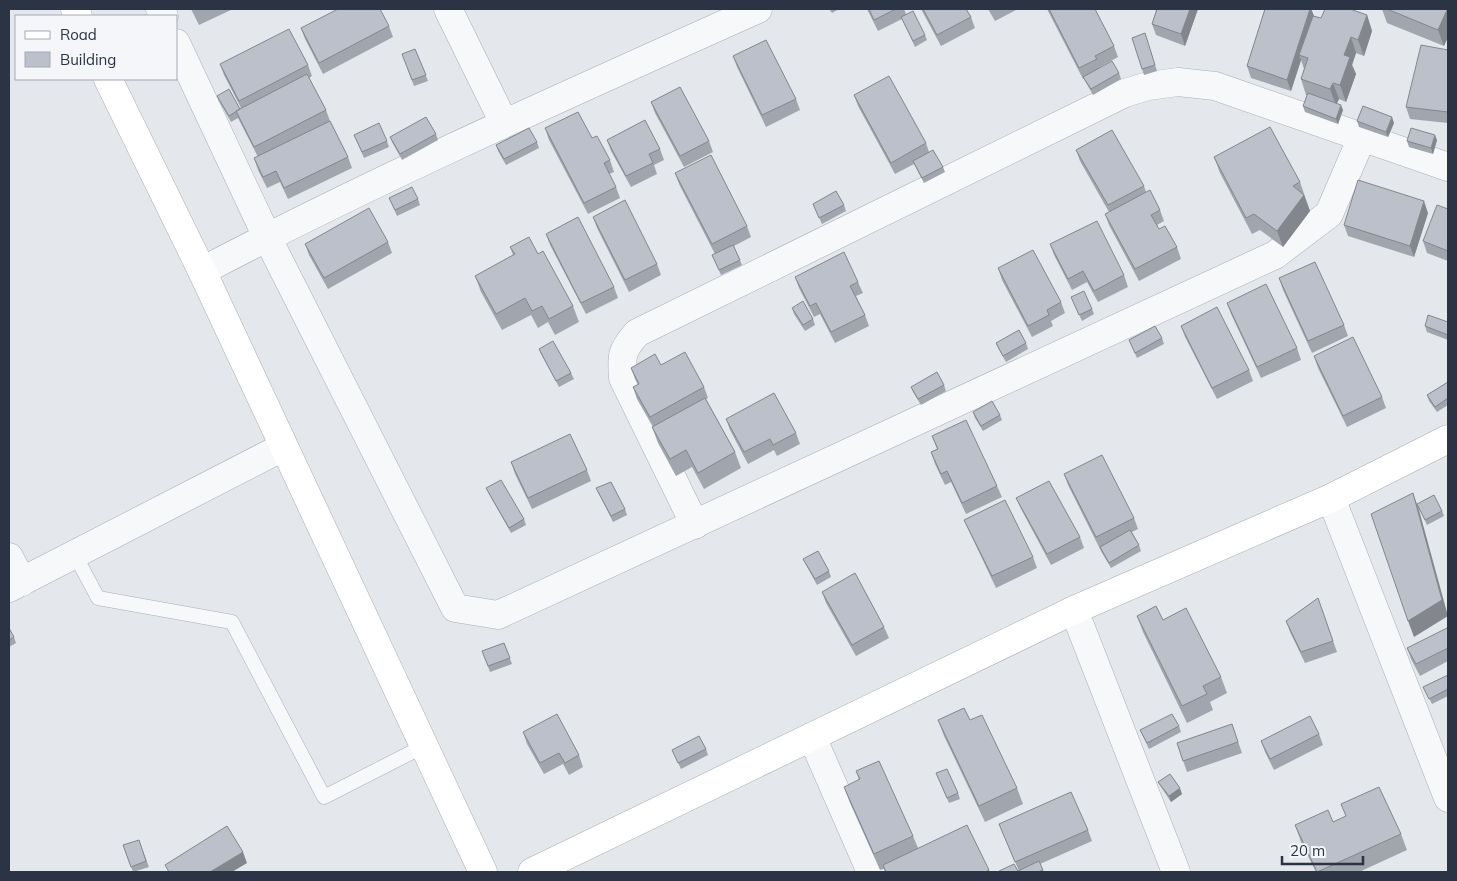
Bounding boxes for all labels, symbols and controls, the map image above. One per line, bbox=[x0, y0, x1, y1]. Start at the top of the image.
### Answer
legend bbox=[15, 15, 178, 80]
text: Road bbox=[60, 25, 97, 44]
text: Building bbox=[60, 50, 116, 69]
scale bar bbox=[1282, 834, 1363, 866]
text: 20 m bbox=[1290, 841, 1325, 860]

